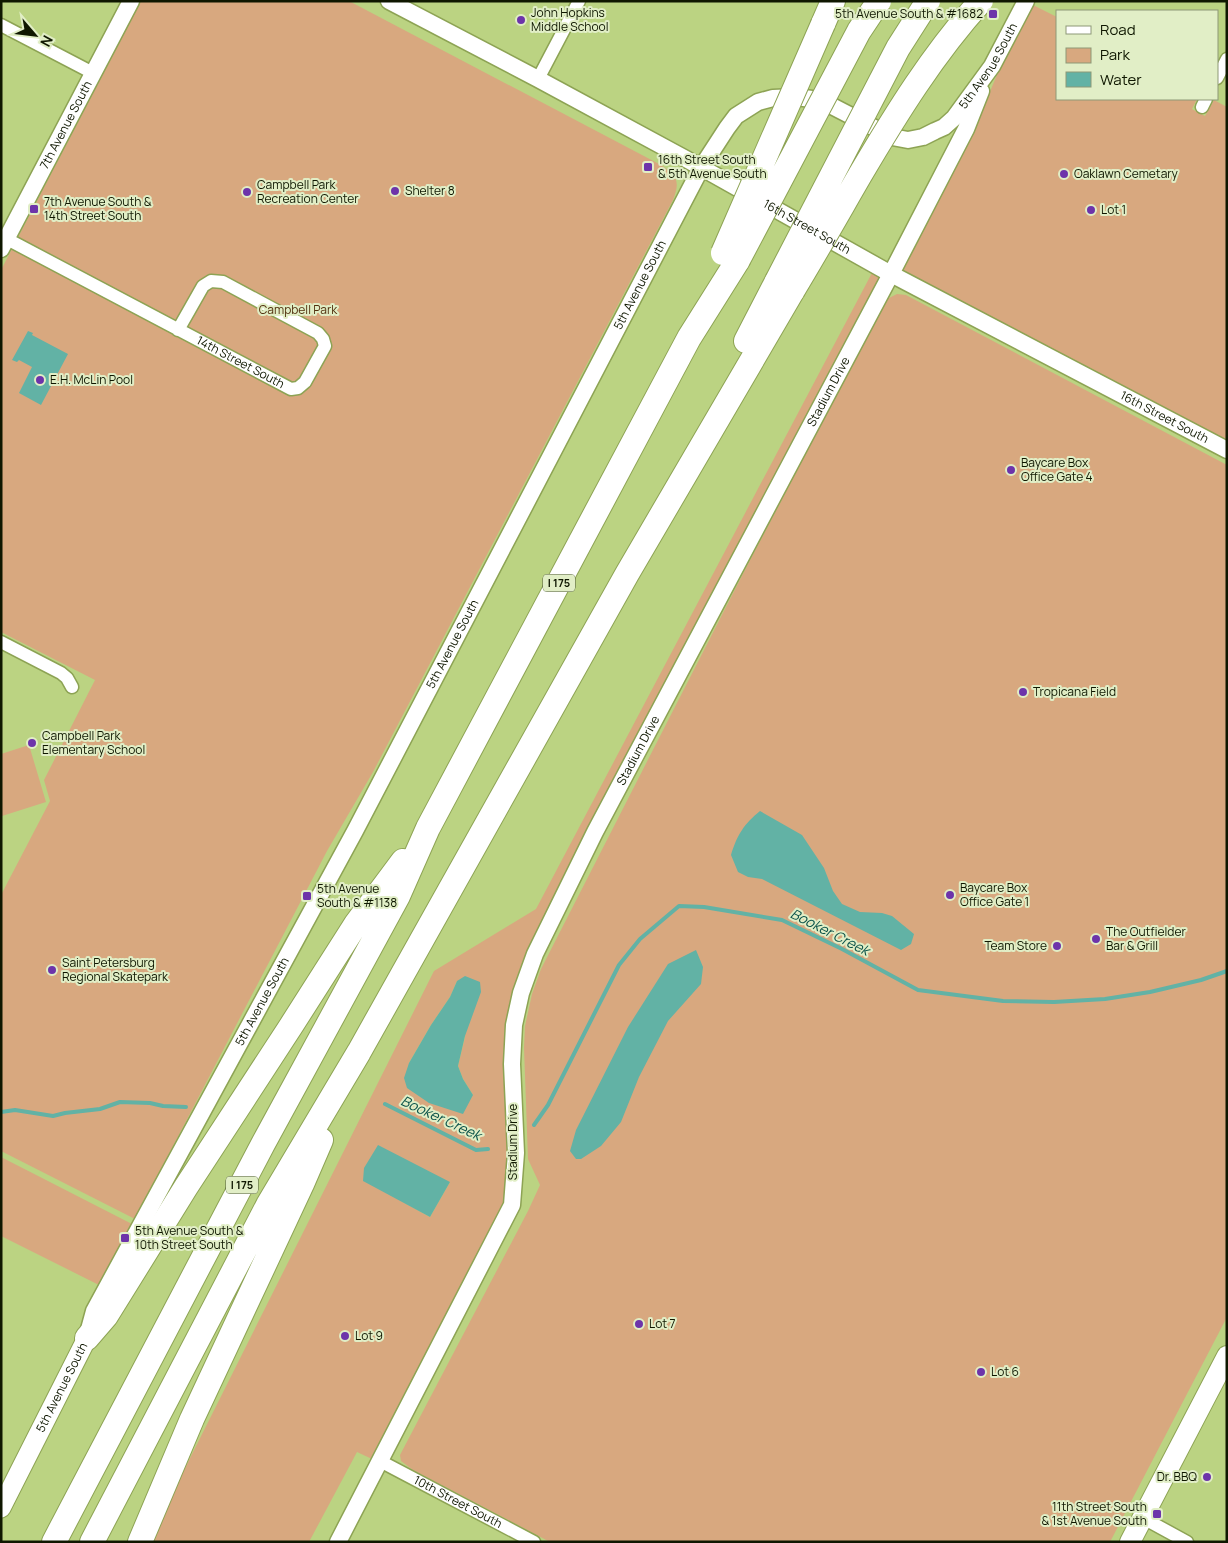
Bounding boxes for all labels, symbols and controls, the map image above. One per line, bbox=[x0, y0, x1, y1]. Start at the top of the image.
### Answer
place label: John Hopkins Middle School bbox=[531, 4, 609, 35]
place label: 5th Avenue South & #1682 bbox=[835, 5, 983, 22]
marker: 5th Avenue South & #1682 bbox=[987, 8, 999, 20]
north arrow bbox=[10, 10, 60, 60]
legend bbox=[1056, 10, 1218, 100]
marker: John Hopkins Middle School bbox=[515, 14, 527, 26]
text: Road bbox=[1100, 19, 1136, 40]
street label: 5th Avenue South bbox=[955, 20, 1021, 112]
text: N bbox=[36, 32, 58, 50]
text: Park bbox=[1100, 44, 1130, 65]
text: Water bbox=[1100, 69, 1142, 90]
street label: 7th Avenue South bbox=[35, 78, 96, 172]
place label: 16th Street South & 5th Avenue South bbox=[658, 151, 767, 182]
marker: 16th Street South & 5th Avenue South bbox=[642, 161, 654, 173]
place label: Oaklawn Cemetary bbox=[1074, 165, 1179, 182]
marker: Oaklawn Cemetary bbox=[1058, 168, 1070, 180]
place label: Campbell Park Recreation Center bbox=[257, 176, 359, 207]
place label: Shelter 8 bbox=[405, 182, 455, 199]
marker: Shelter 8 bbox=[389, 185, 401, 197]
marker: Campbell Park Recreation Center bbox=[241, 186, 253, 198]
place label: 7th Avenue South & 14th Street South bbox=[44, 193, 152, 224]
street label: 16th Street South bbox=[760, 195, 854, 258]
place label: Lot 1 bbox=[1101, 201, 1126, 218]
marker: 7th Avenue South & 14th Street South bbox=[28, 203, 40, 215]
marker: Lot 1 bbox=[1085, 204, 1097, 216]
street label: 5th Avenue South bbox=[609, 237, 670, 332]
park label: Campbell Park bbox=[259, 301, 338, 318]
street label: 14th Street South bbox=[194, 332, 288, 392]
street label: Stadium Drive bbox=[803, 354, 854, 429]
place label: E.H. McLin Pool bbox=[50, 371, 133, 388]
marker: E.H. McLin Pool bbox=[34, 374, 46, 386]
street label: 16th Street South bbox=[1117, 386, 1212, 447]
place label: Baycare Box Office Gate 4 bbox=[1021, 454, 1093, 485]
marker: Baycare Box Office Gate 4 bbox=[1005, 464, 1017, 476]
road number: I 175 bbox=[543, 574, 575, 592]
street label: 5th Avenue South bbox=[422, 596, 482, 691]
place label: Tropicana Field bbox=[1033, 683, 1116, 700]
marker: Tropicana Field bbox=[1017, 686, 1029, 698]
street label: Stadium Drive bbox=[612, 712, 663, 788]
place label: Campbell Park Elementary School bbox=[42, 727, 145, 758]
marker: Campbell Park Elementary School bbox=[26, 737, 38, 749]
place label: Baycare Box Office Gate 1 bbox=[960, 879, 1029, 910]
place label: 5th Avenue South & #1138 bbox=[317, 880, 397, 911]
marker: Baycare Box Office Gate 1 bbox=[944, 889, 956, 901]
marker: 5th Avenue South & #1138 bbox=[301, 890, 313, 902]
water label: Booker Creek bbox=[788, 904, 875, 961]
place label: The Outfielder Bar & Grill bbox=[1106, 923, 1186, 954]
marker: The Outfielder Bar & Grill bbox=[1090, 933, 1102, 945]
place label: Team Store bbox=[984, 937, 1047, 954]
marker: Team Store bbox=[1051, 940, 1063, 952]
place label: Saint Petersburg Regional Skatepark bbox=[62, 954, 169, 985]
street label: 5th Avenue South bbox=[231, 954, 293, 1049]
marker: Saint Petersburg Regional Skatepark bbox=[46, 964, 58, 976]
water label: Booker Creek bbox=[398, 1091, 486, 1145]
street label: Stadium Drive bbox=[504, 1104, 521, 1180]
road number: I 175 bbox=[226, 1176, 258, 1194]
place label: 5th Avenue South & 10th Street South bbox=[135, 1222, 244, 1253]
marker: 5th Avenue South & 10th Street South bbox=[119, 1232, 131, 1244]
place label: Lot 7 bbox=[649, 1315, 675, 1332]
marker: Lot 7 bbox=[633, 1318, 645, 1330]
place label: Lot 9 bbox=[355, 1327, 383, 1344]
marker: Lot 9 bbox=[339, 1330, 351, 1342]
street label: 5th Avenue South bbox=[32, 1340, 91, 1435]
place label: Lot 6 bbox=[991, 1363, 1019, 1380]
marker: Lot 6 bbox=[975, 1366, 987, 1378]
place label: Dr. BBQ bbox=[1157, 1468, 1197, 1485]
street label: 10th Street South bbox=[411, 1471, 505, 1532]
marker: Dr. BBQ bbox=[1201, 1471, 1213, 1483]
place label: 11th Street South & 1st Avenue South bbox=[1042, 1498, 1147, 1529]
marker: 11th Street South & 1st Avenue South bbox=[1151, 1508, 1163, 1520]

